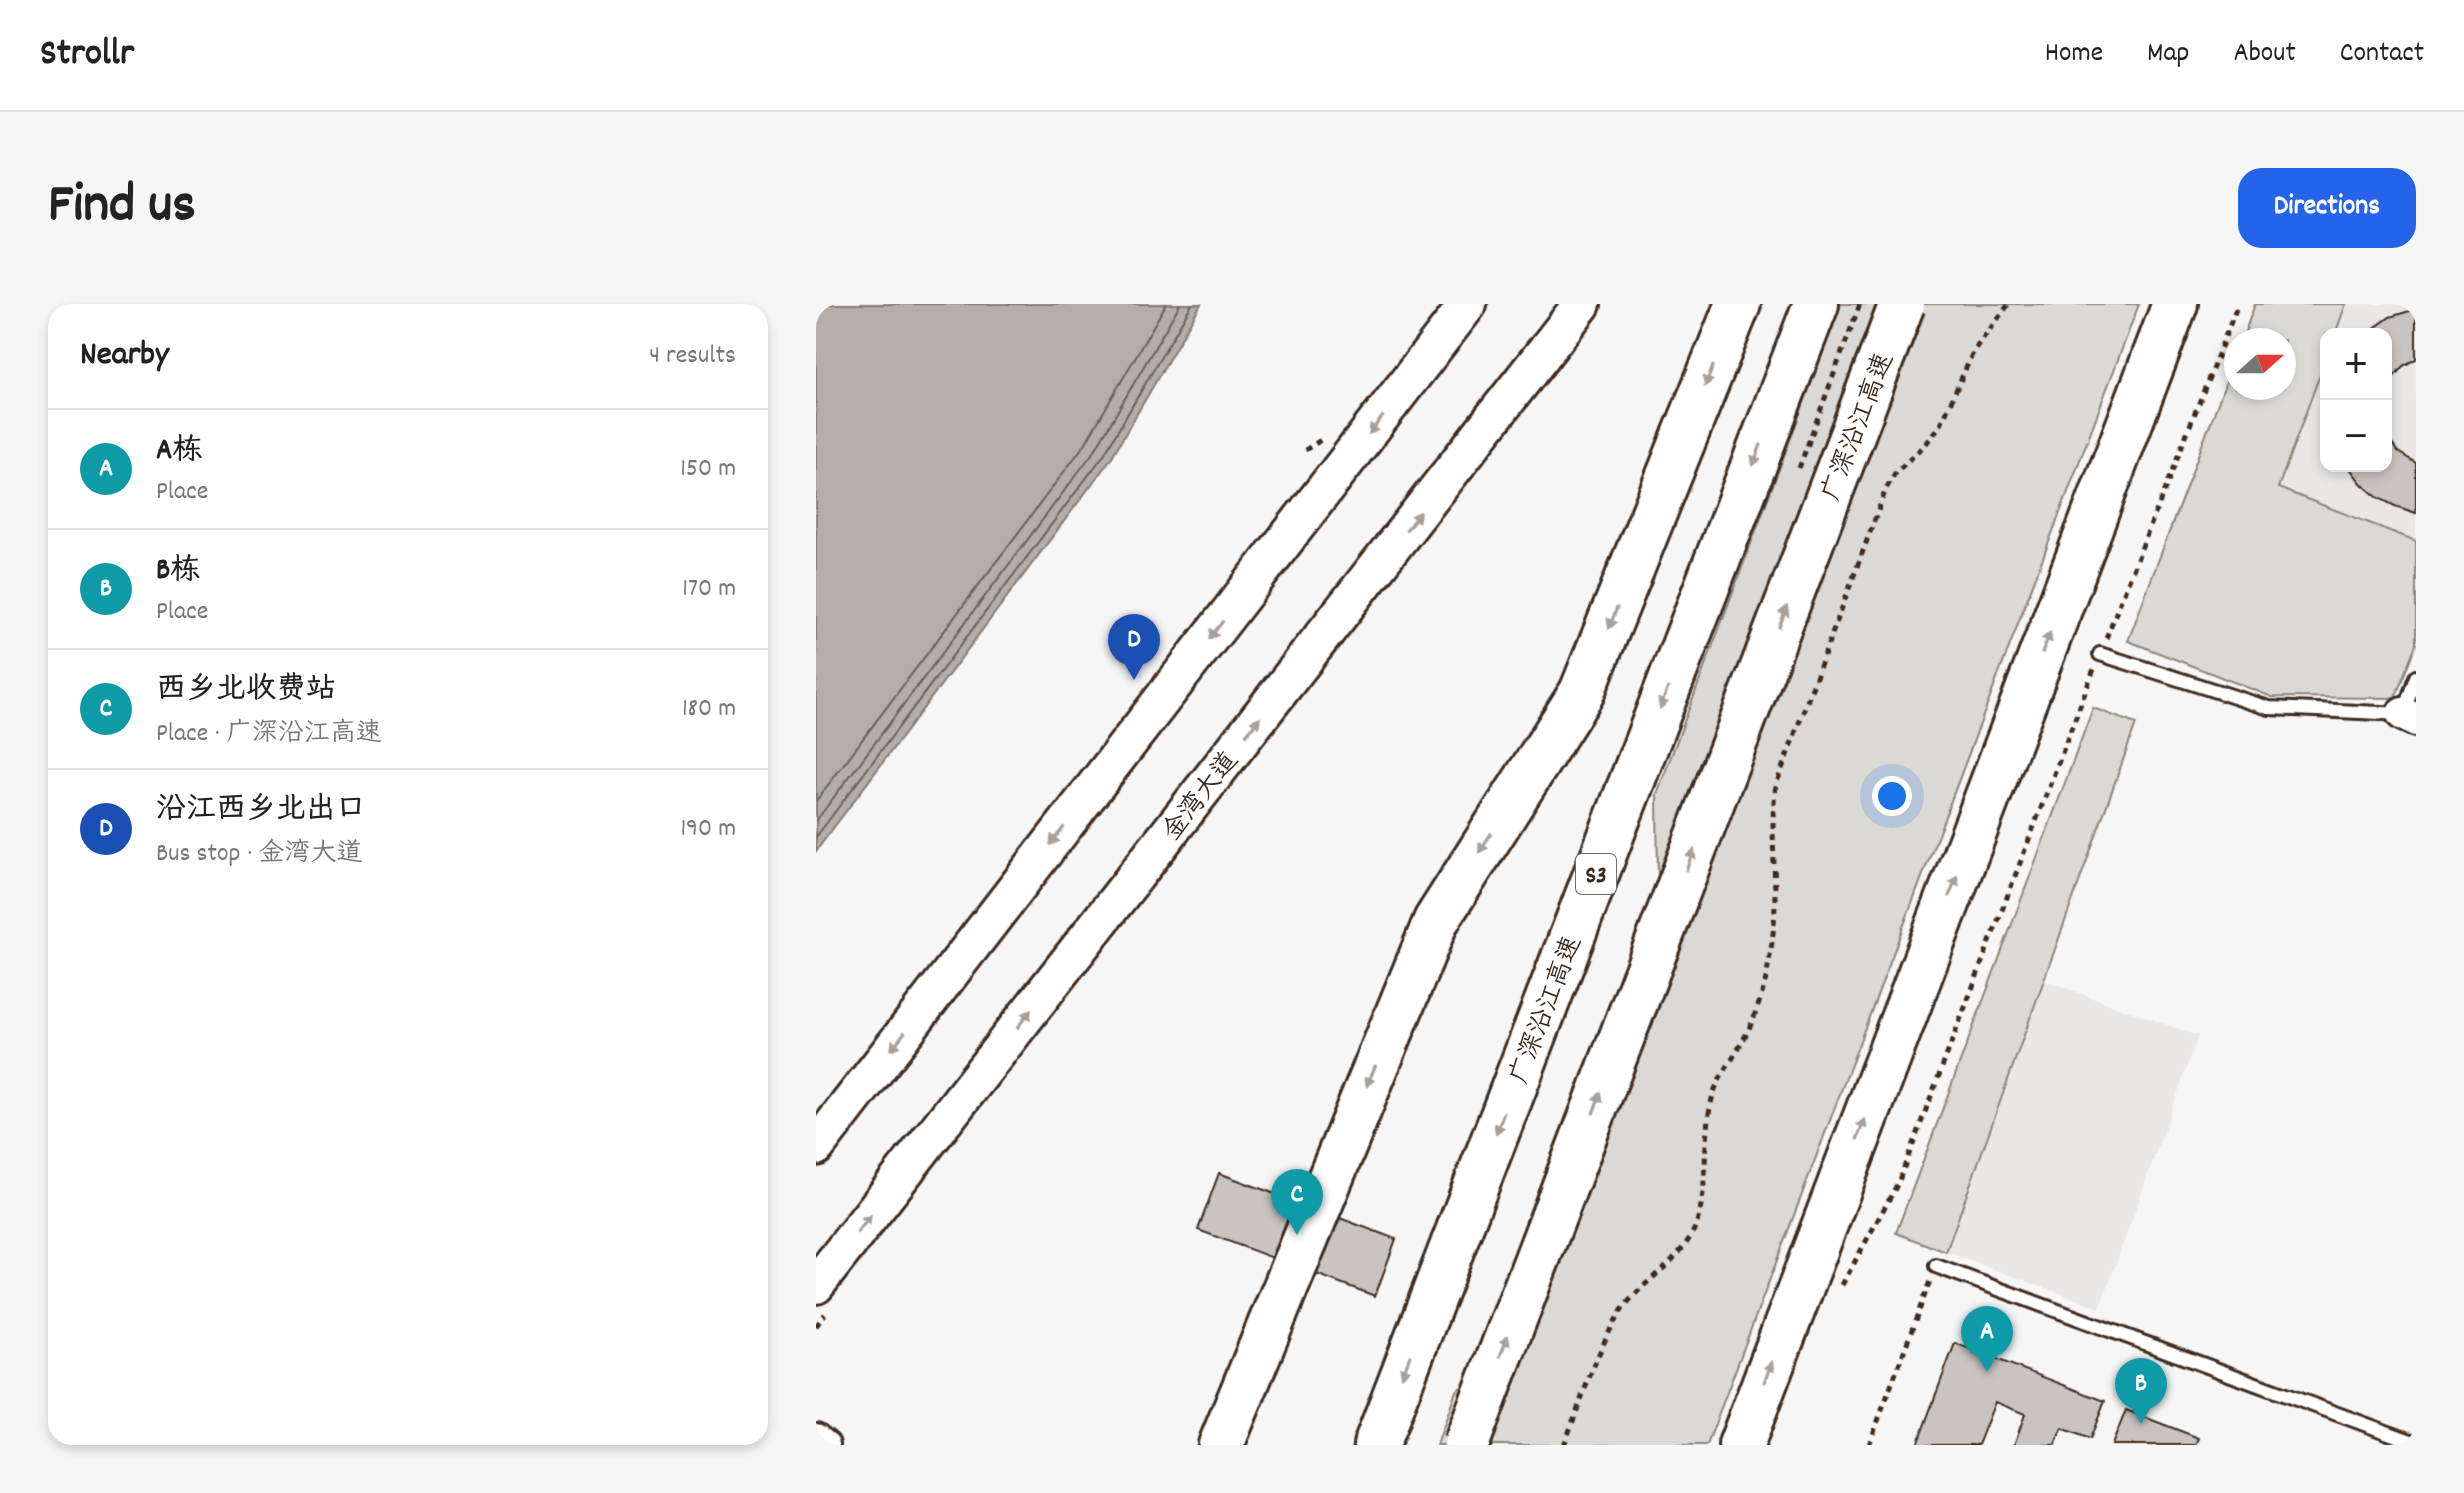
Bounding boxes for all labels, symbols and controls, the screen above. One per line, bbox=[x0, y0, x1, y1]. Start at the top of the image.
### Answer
text: Strollr bbox=[40, 28, 134, 83]
text: Home bbox=[2045, 35, 2103, 75]
text: Map bbox=[2147, 35, 2189, 75]
text: About bbox=[2233, 35, 2296, 75]
text: Contact bbox=[2340, 35, 2424, 75]
text: Find us bbox=[48, 168, 196, 248]
button: Directions bbox=[2238, 168, 2416, 248]
north arrow bbox=[2224, 328, 2296, 400]
map controls bbox=[2320, 328, 2392, 472]
button: + bbox=[2320, 328, 2392, 400]
text: Nearby bbox=[80, 332, 169, 381]
text: 4 results bbox=[649, 338, 736, 375]
street label: 广深沿江高速 bbox=[1814, 348, 1904, 507]
one-way arrow bbox=[1702, 364, 1715, 388]
button: − bbox=[2320, 400, 2392, 472]
one-way arrow bbox=[1368, 415, 1384, 435]
text: A栋 bbox=[156, 431, 202, 474]
one-way arrow bbox=[1750, 443, 1763, 467]
text: A bbox=[99, 451, 113, 488]
text: 150 m bbox=[680, 451, 736, 488]
text: Place bbox=[156, 474, 208, 511]
one-way arrow bbox=[1404, 511, 1420, 531]
text: B栋 bbox=[156, 551, 200, 594]
text: B bbox=[100, 571, 112, 608]
text: 170 m bbox=[682, 571, 736, 608]
text: Place bbox=[156, 594, 208, 631]
one-way arrow bbox=[1777, 605, 1790, 629]
one-way arrow bbox=[1606, 606, 1619, 630]
pin: D bbox=[1108, 614, 1160, 680]
one-way arrow bbox=[1209, 620, 1225, 640]
one-way arrow bbox=[2040, 631, 2053, 655]
text: 西乡北收费站 bbox=[156, 670, 336, 713]
one-way arrow bbox=[1657, 686, 1670, 710]
text: C bbox=[100, 691, 112, 728]
text: 180 m bbox=[682, 691, 736, 728]
text: Place · 广深沿江高速 bbox=[156, 716, 382, 753]
one-way arrow bbox=[1244, 716, 1260, 736]
street label: 金湾大道 bbox=[1155, 745, 1248, 850]
your location bbox=[1872, 776, 1912, 816]
text: 沿江西乡北出口 bbox=[156, 790, 366, 833]
text: D bbox=[99, 811, 113, 848]
text: 190 m bbox=[680, 811, 736, 848]
one-way arrow bbox=[1050, 826, 1066, 846]
one-way arrow bbox=[1478, 832, 1492, 854]
text: Bus stop · 金湾大道 bbox=[156, 836, 362, 873]
one-way arrow bbox=[1684, 848, 1697, 872]
road number: S3 bbox=[1576, 854, 1616, 894]
one-way arrow bbox=[1947, 874, 1960, 898]
street label: 广深沿江高速 bbox=[1502, 931, 1592, 1090]
one-way arrow bbox=[1015, 1009, 1032, 1029]
one-way arrow bbox=[890, 1031, 906, 1051]
one-way arrow bbox=[1365, 1064, 1378, 1088]
one-way arrow bbox=[1591, 1091, 1604, 1115]
one-way arrow bbox=[1493, 1111, 1506, 1135]
one-way arrow bbox=[1855, 1117, 1868, 1141]
pin: C bbox=[1271, 1169, 1323, 1235]
one-way arrow bbox=[855, 1214, 872, 1234]
pin: A bbox=[1961, 1306, 2013, 1372]
one-way arrow bbox=[1498, 1334, 1511, 1358]
one-way arrow bbox=[1399, 1354, 1412, 1378]
pin: B bbox=[2115, 1358, 2167, 1424]
one-way arrow bbox=[1762, 1360, 1775, 1384]

